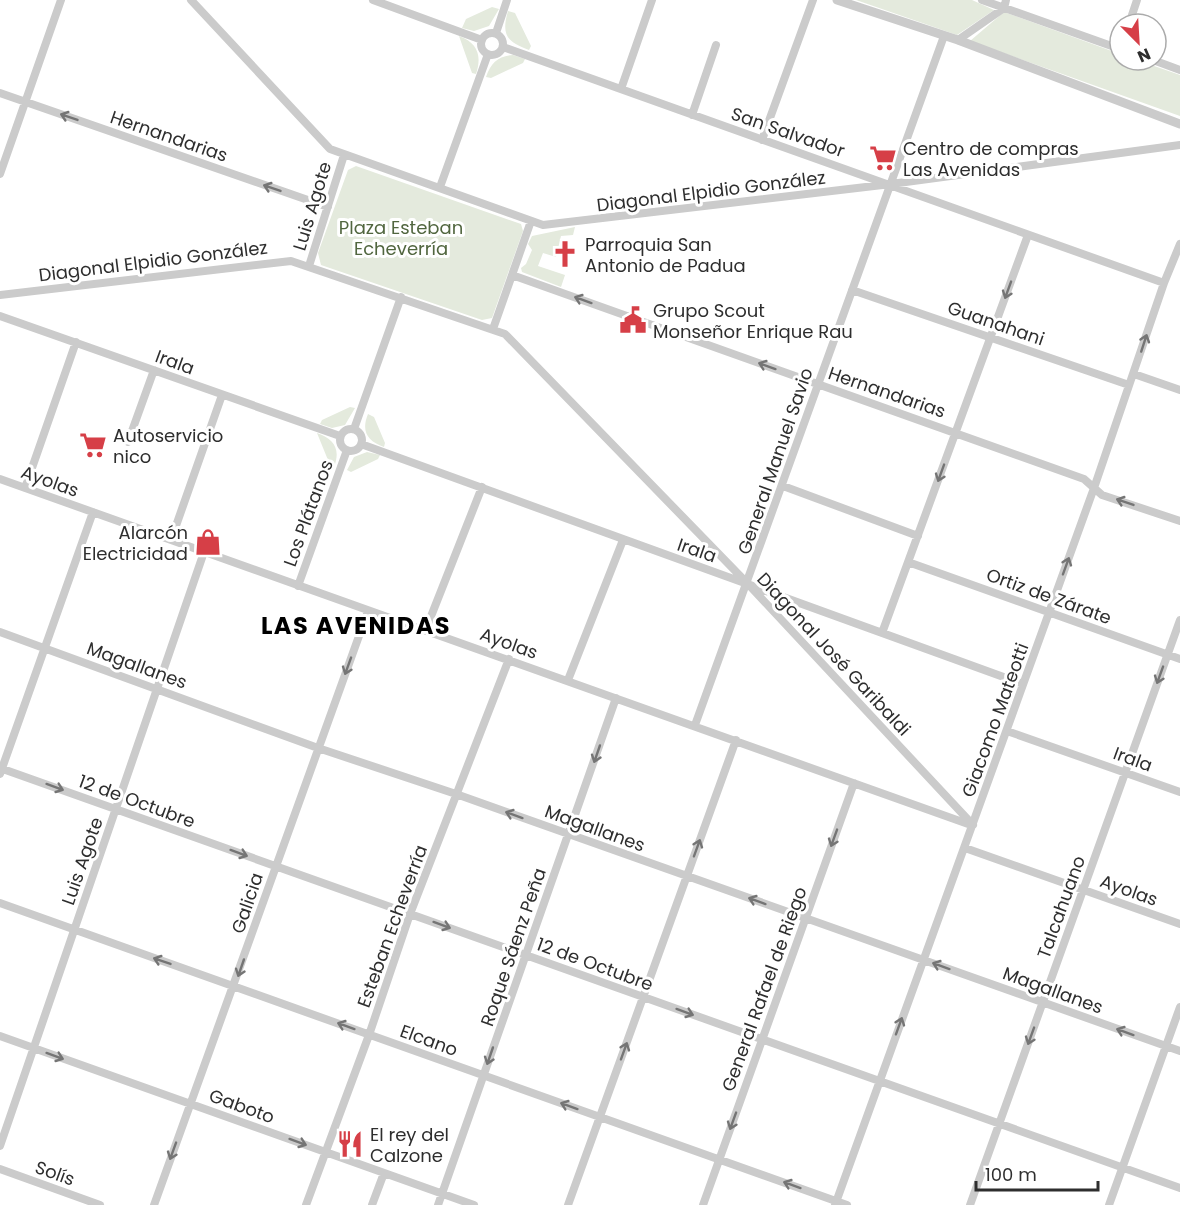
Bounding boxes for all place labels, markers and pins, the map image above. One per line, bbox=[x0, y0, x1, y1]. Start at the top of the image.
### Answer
place label: Centro de compras Las Avenidas bbox=[903, 136, 1079, 182]
supermarket icon: Centro de compras Las Avenidas bbox=[868, 143, 898, 173]
place label: Parroquia San Antonio de Padua bbox=[585, 232, 746, 278]
church icon: Parroquia San Antonio de Padua bbox=[550, 239, 580, 269]
place label: Grupo Scout Monseñor Enrique Rau bbox=[653, 298, 853, 344]
public building icon: Grupo Scout Monseñor Enrique Rau bbox=[618, 305, 648, 335]
place label: Autoservicio nico bbox=[113, 423, 223, 469]
supermarket icon: Autoservicio nico bbox=[78, 430, 108, 460]
place label: Alarcón Electricidad bbox=[83, 520, 188, 566]
shop icon: Alarcón Electricidad bbox=[193, 527, 223, 557]
place label: El rey del Calzone bbox=[370, 1122, 449, 1168]
restaurant icon: El rey del Calzone bbox=[335, 1129, 365, 1159]

